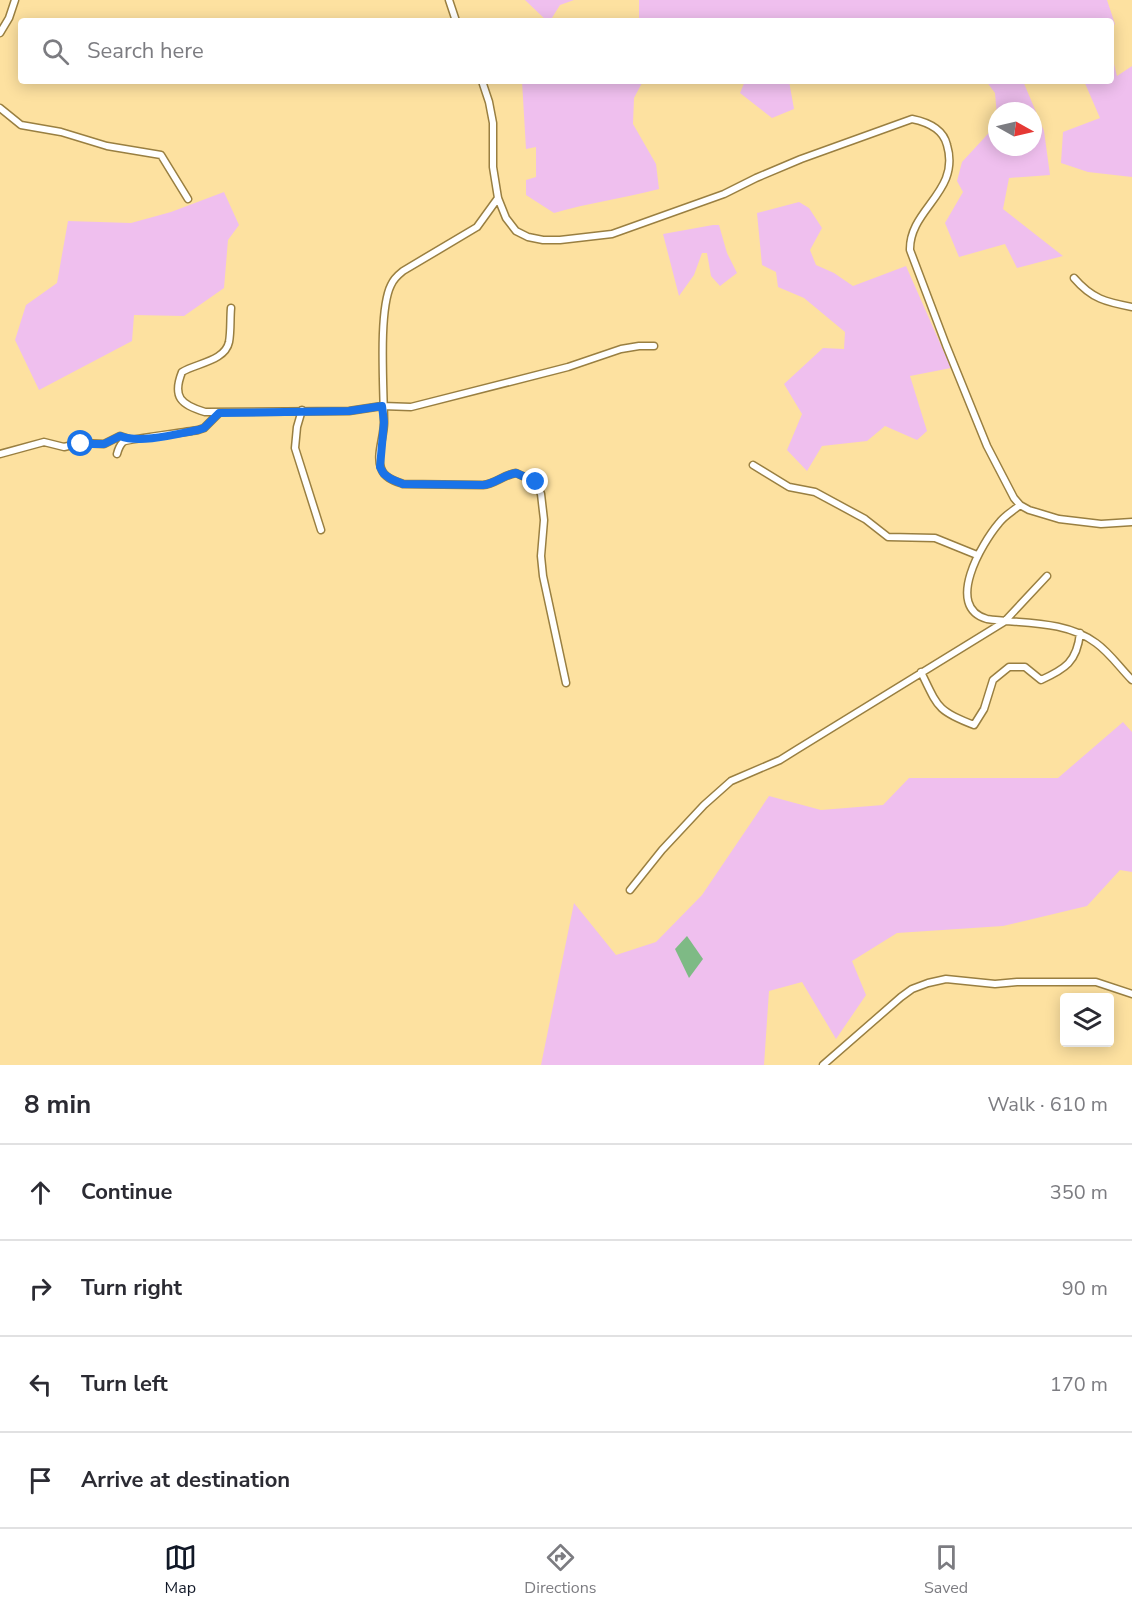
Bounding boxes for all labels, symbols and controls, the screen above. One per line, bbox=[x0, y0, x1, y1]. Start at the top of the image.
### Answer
search box bbox=[18, 18, 1114, 84]
icon: search bbox=[39, 35, 72, 68]
text: Search here bbox=[87, 36, 204, 66]
north arrow bbox=[988, 102, 1042, 156]
route start bbox=[67, 430, 93, 456]
route end bbox=[522, 468, 548, 494]
map controls bbox=[1060, 993, 1114, 1047]
button: layers bbox=[1060, 993, 1114, 1047]
text: 8 min bbox=[24, 1087, 91, 1122]
text: Walk · 610 m bbox=[988, 1091, 1108, 1118]
icon: ahead bbox=[24, 1176, 57, 1209]
text: Continue bbox=[81, 1177, 172, 1207]
text: 350 m bbox=[1050, 1179, 1108, 1206]
icon: right bbox=[24, 1272, 57, 1305]
text: Turn right bbox=[81, 1273, 182, 1303]
text: 90 m bbox=[1062, 1275, 1108, 1302]
icon: left bbox=[24, 1368, 57, 1401]
text: Turn left bbox=[81, 1369, 168, 1399]
text: 170 m bbox=[1050, 1371, 1108, 1398]
icon: arrive bbox=[24, 1464, 57, 1497]
text: Arrive at destination bbox=[81, 1465, 290, 1495]
tab: Map bbox=[164, 1541, 197, 1599]
tab: Directions bbox=[524, 1541, 596, 1599]
tab: Saved bbox=[924, 1541, 968, 1599]

